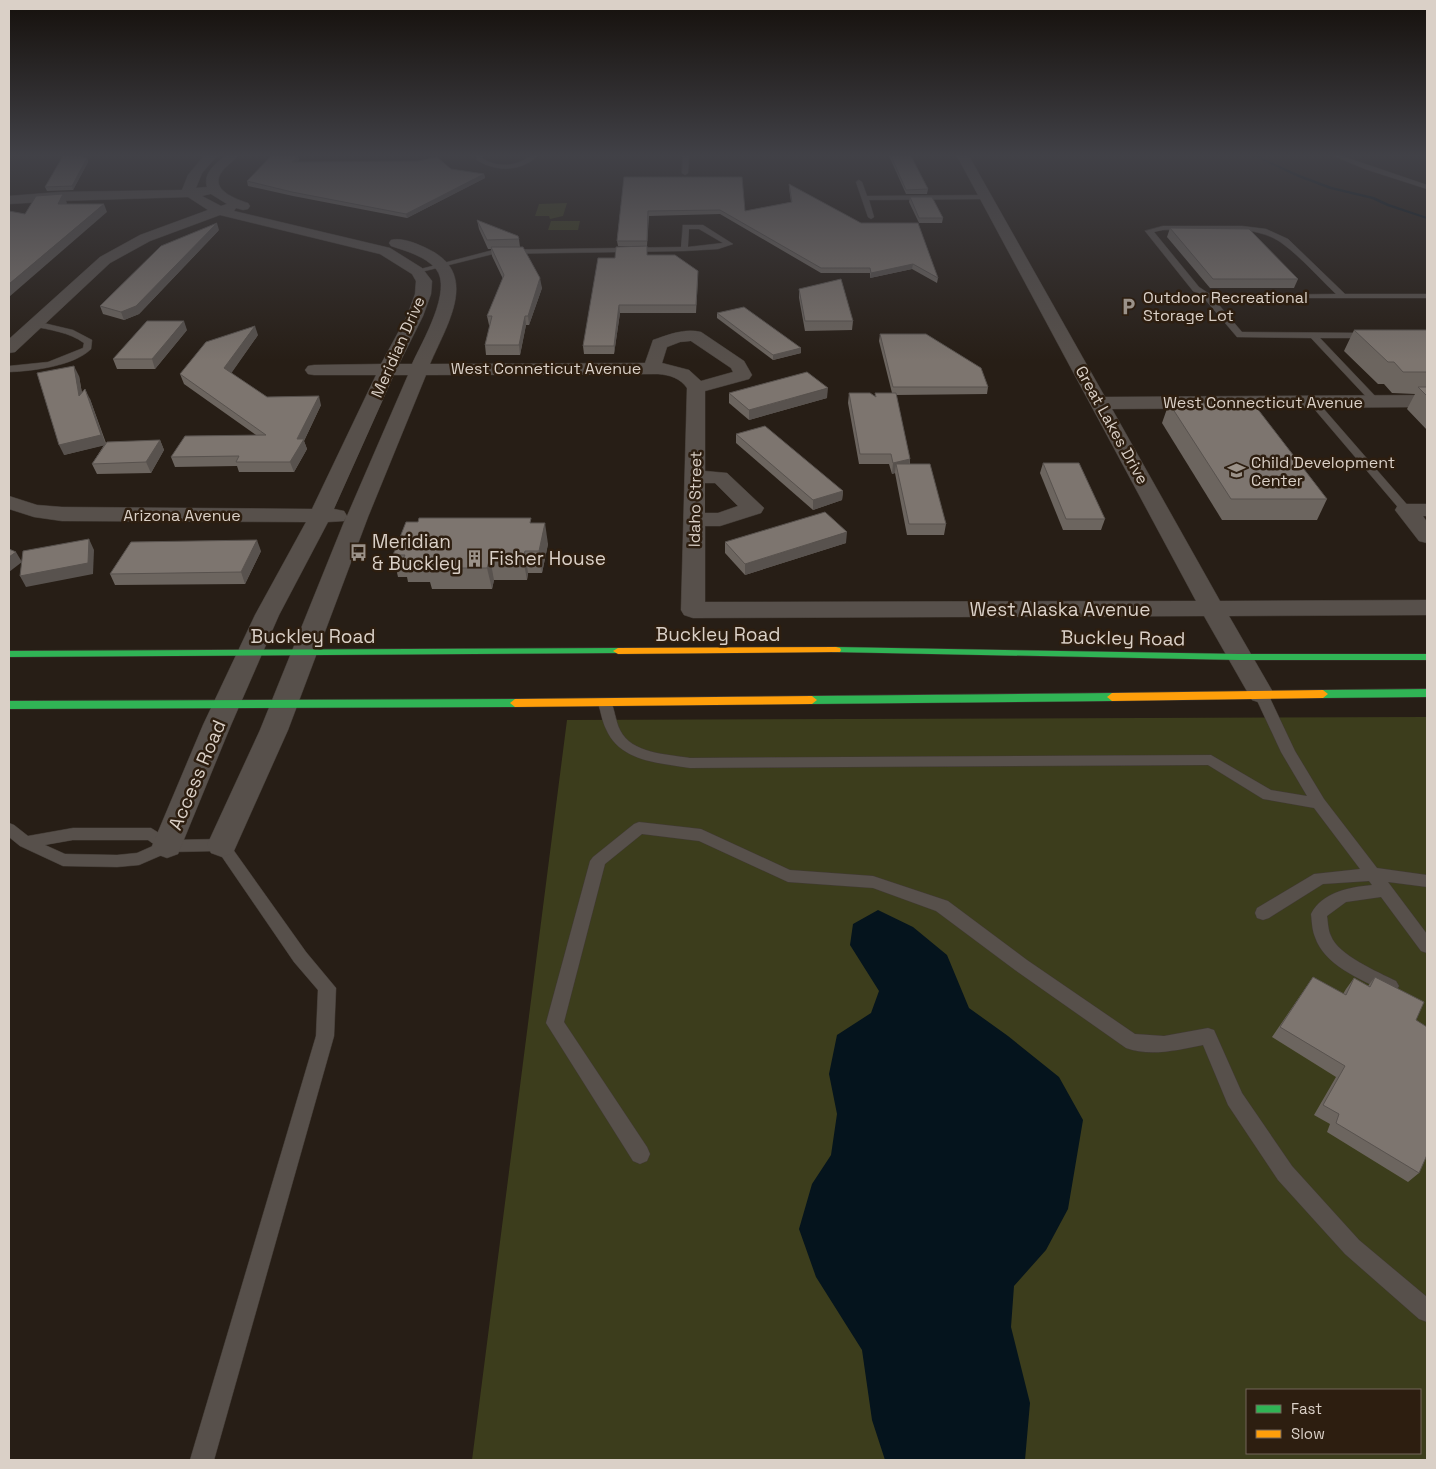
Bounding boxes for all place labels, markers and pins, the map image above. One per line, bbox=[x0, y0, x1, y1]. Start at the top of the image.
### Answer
place label: Outdoor Recreational Storage Lot bbox=[1143, 287, 1308, 326]
parking icon: Outdoor Recreational Storage Lot bbox=[1119, 296, 1139, 316]
place label: Child Development Center bbox=[1251, 452, 1395, 491]
school or university icon: Child Development Center bbox=[1227, 461, 1247, 481]
place label: Meridian & Buckley bbox=[372, 529, 462, 576]
bus stop icon: Meridian & Buckley bbox=[348, 542, 368, 562]
place label: Fisher House bbox=[489, 546, 606, 571]
building icon: Fisher House bbox=[465, 548, 485, 568]

